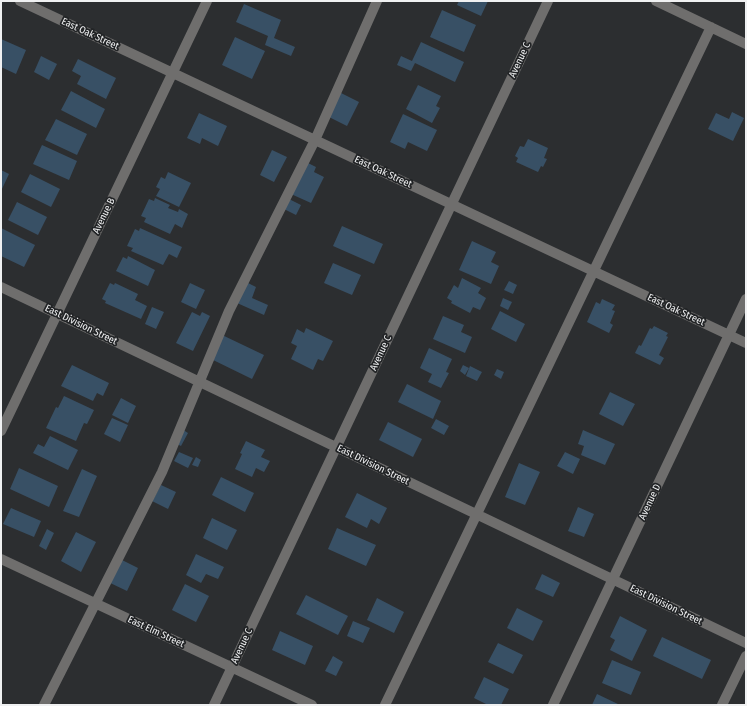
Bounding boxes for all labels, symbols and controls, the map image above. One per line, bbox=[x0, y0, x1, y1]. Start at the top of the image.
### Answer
street label: East Oak Street bbox=[59, 15, 121, 53]
street label: Avenue C bbox=[507, 40, 533, 80]
street label: East Oak Street bbox=[352, 153, 414, 191]
street label: Avenue B bbox=[90, 196, 118, 236]
street label: East Oak Street bbox=[645, 291, 707, 329]
street label: East Division Street bbox=[43, 302, 119, 348]
street label: Avenue C bbox=[368, 333, 394, 373]
street label: East Division Street bbox=[335, 442, 411, 488]
street label: Avenue D bbox=[636, 482, 664, 522]
street label: East Division Street bbox=[628, 582, 704, 628]
street label: East Elm Street bbox=[126, 614, 186, 650]
street label: Avenue C bbox=[229, 626, 255, 666]

